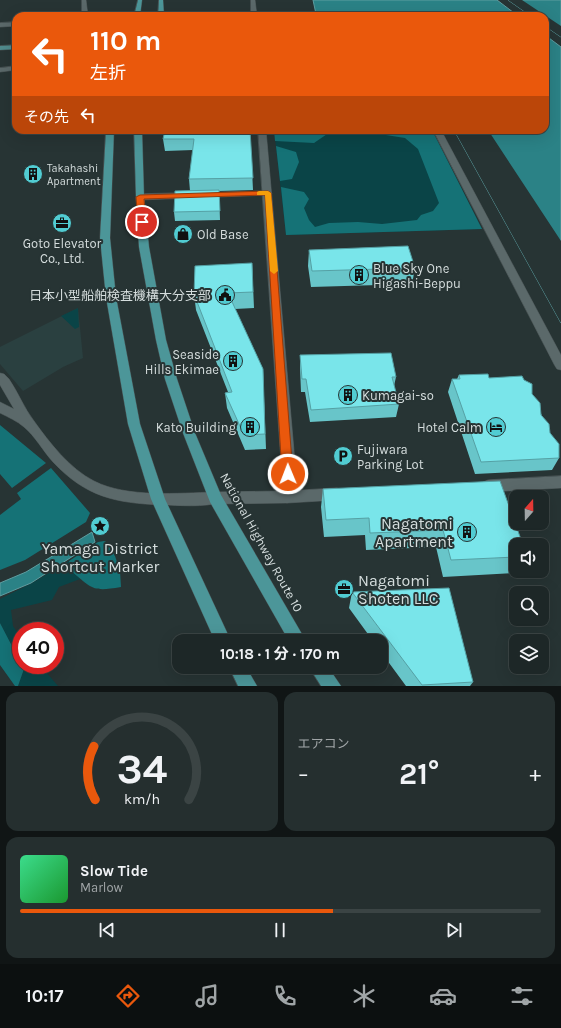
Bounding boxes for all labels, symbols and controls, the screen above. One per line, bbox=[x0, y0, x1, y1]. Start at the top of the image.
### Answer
text: 110 m bbox=[90, 24, 161, 57]
icon: left bbox=[24, 28, 76, 80]
text: 左折 bbox=[90, 62, 126, 84]
icon: left bbox=[77, 104, 99, 126]
text: その先 bbox=[24, 108, 69, 126]
place label: Takahashi Apartment bbox=[47, 162, 101, 188]
building icon: Takahashi Apartment bbox=[22, 163, 44, 185]
pin bbox=[125, 205, 159, 239]
icon: arrive bbox=[131, 211, 153, 233]
office icon: Goto Elevator Co., Ltd. bbox=[51, 212, 73, 234]
shop icon: Old Base bbox=[172, 223, 194, 245]
place label: Old Base bbox=[197, 227, 249, 242]
place label: Goto Elevator Co., Ltd. bbox=[23, 236, 102, 266]
place label: Blue Sky One Higashi-Beppu bbox=[373, 261, 461, 291]
building icon: Blue Sky One Higashi-Beppu bbox=[348, 264, 370, 286]
public building icon: 日本小型船舶検査機構大分支部 bbox=[214, 284, 236, 306]
place label: 日本小型船舶検査機構大分支部 bbox=[29, 288, 211, 303]
place label: Seaside Hills Ekimae bbox=[145, 347, 219, 377]
building icon: Seaside Hills Ekimae bbox=[222, 350, 244, 372]
building icon: Kumagai-so bbox=[337, 384, 359, 406]
place label: Kumagai-so bbox=[362, 388, 434, 403]
building icon: Kato Building bbox=[239, 416, 261, 438]
hotel icon: Hotel Calm bbox=[485, 416, 507, 438]
place label: Kato Building bbox=[156, 420, 237, 435]
place label: Hotel Calm bbox=[417, 420, 482, 435]
place label: Fujiwara Parking Lot bbox=[357, 442, 424, 472]
parking icon: Fujiwara Parking Lot bbox=[332, 445, 354, 467]
position arrow bbox=[267, 453, 309, 495]
street label: National Highway Route 10 bbox=[217, 470, 306, 615]
north arrow bbox=[509, 490, 549, 530]
map controls bbox=[509, 490, 549, 674]
place label: Nagatomi Apartment bbox=[375, 514, 453, 551]
place icon: Yamaga District Shortcut Marker bbox=[89, 515, 111, 537]
building icon: Nagatomi Apartment bbox=[456, 521, 478, 543]
button: sound bbox=[509, 538, 549, 578]
place label: Yamaga District Shortcut Marker bbox=[41, 539, 160, 576]
place label: Nagatomi Shoten LLC bbox=[358, 571, 439, 608]
office icon: Nagatomi Shoten LLC bbox=[333, 578, 355, 600]
button: search bbox=[509, 586, 549, 626]
speed limit sign: 40 bbox=[12, 622, 64, 674]
button: layers bbox=[509, 634, 549, 674]
text: 10:18 · 1 分 · 170 m bbox=[220, 645, 340, 663]
text: エアコン bbox=[298, 736, 350, 751]
text: 34 bbox=[116, 744, 167, 792]
text: 21° bbox=[399, 756, 440, 792]
text: − bbox=[298, 761, 309, 787]
text: + bbox=[529, 761, 541, 787]
text: km/h bbox=[124, 790, 160, 807]
text: Slow Tide bbox=[80, 862, 148, 880]
text: Marlow bbox=[80, 880, 123, 895]
icon: previous bbox=[96, 919, 118, 941]
icon: pause bbox=[269, 919, 291, 941]
icon: next bbox=[443, 919, 465, 941]
icon: directions bbox=[114, 982, 142, 1010]
icon: music bbox=[193, 982, 221, 1010]
icon: phone bbox=[271, 982, 299, 1010]
icon: climate bbox=[350, 982, 378, 1010]
icon: car bbox=[429, 982, 457, 1010]
icon: filters bbox=[508, 982, 536, 1010]
text: 10:17 bbox=[25, 985, 63, 1007]

